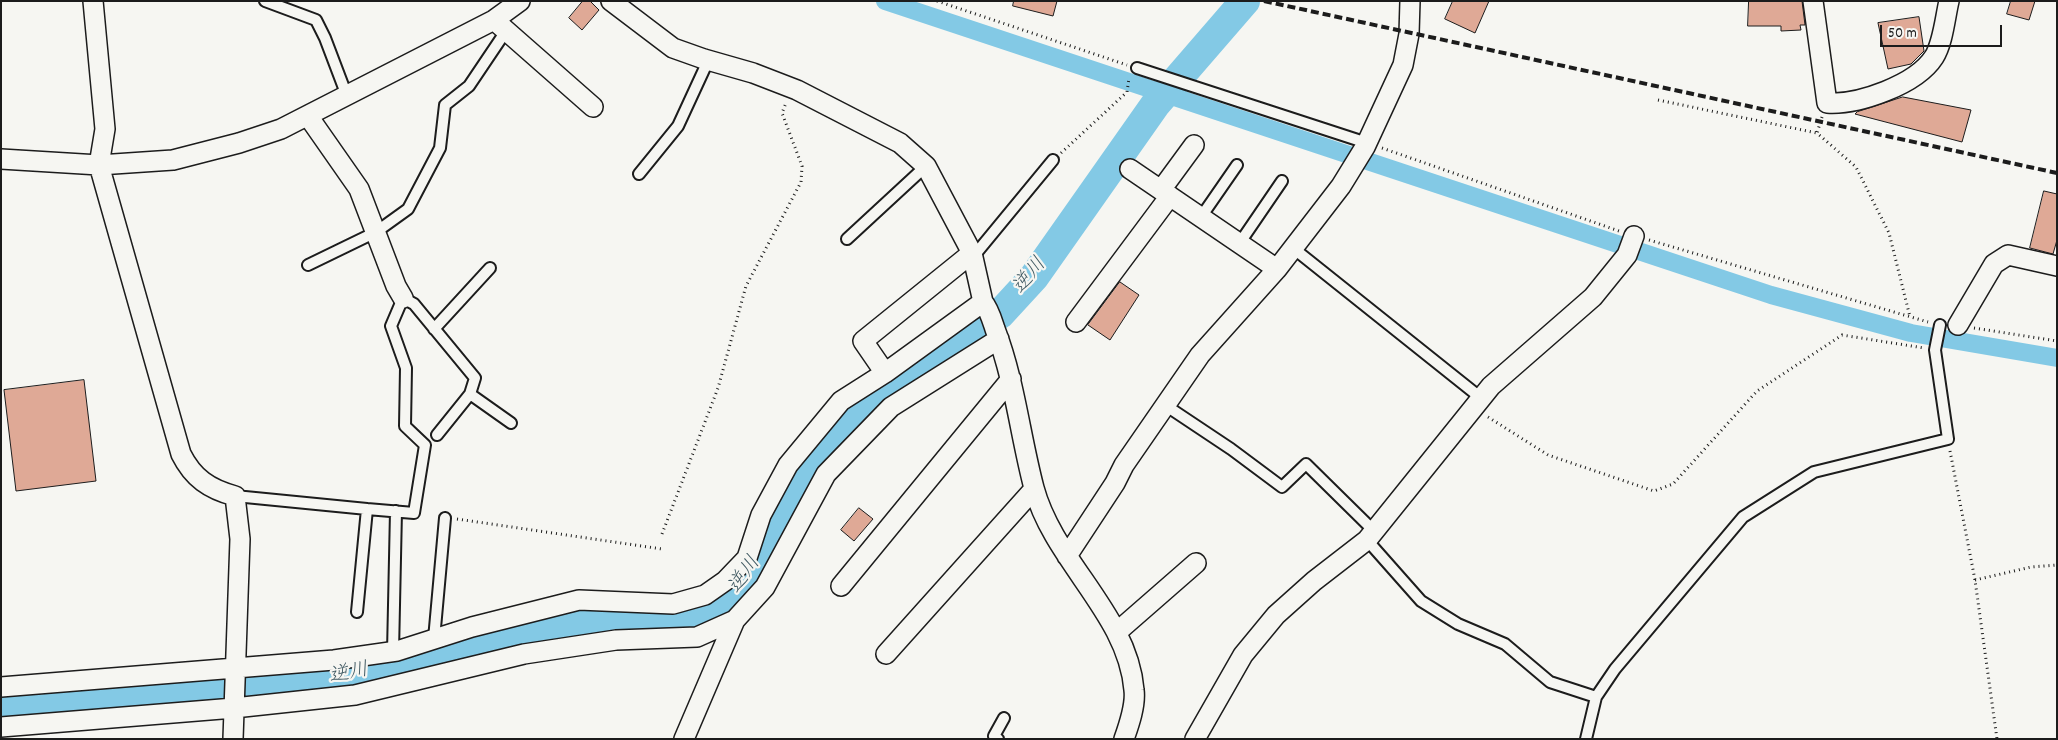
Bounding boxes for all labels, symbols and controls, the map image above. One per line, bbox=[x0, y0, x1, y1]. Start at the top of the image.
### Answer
scale bar bbox=[1883, 15, 2006, 47]
text: 50 m bbox=[1888, 23, 1917, 45]
water label: 逆川 bbox=[1009, 254, 1053, 300]
water label: 逆川 bbox=[725, 553, 767, 599]
water label: 逆川 bbox=[327, 659, 371, 691]

